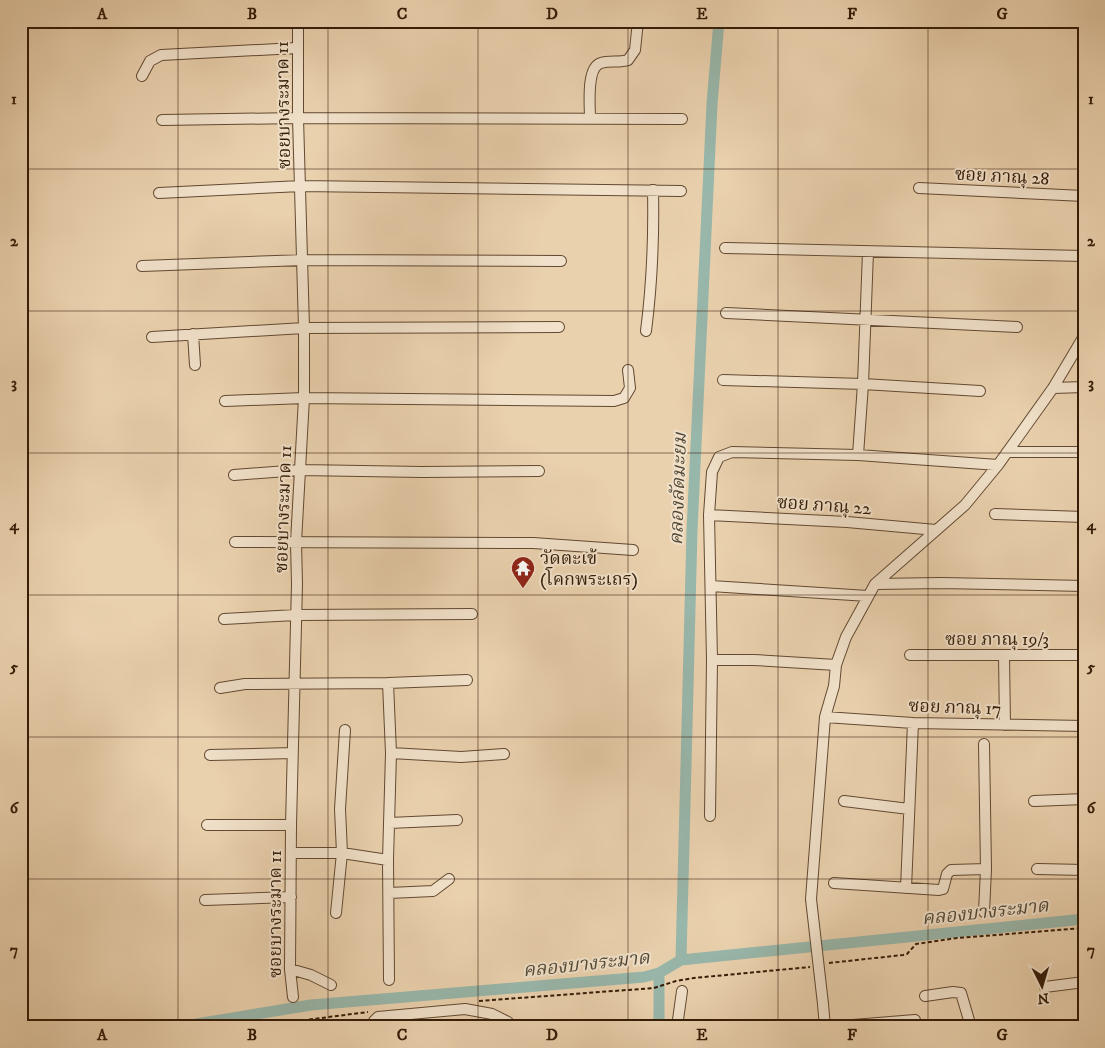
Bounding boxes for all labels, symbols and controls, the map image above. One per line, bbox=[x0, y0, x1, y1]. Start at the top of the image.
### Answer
text: A bbox=[96, 4, 108, 24]
text: B bbox=[247, 4, 257, 24]
text: C bbox=[397, 4, 407, 24]
text: D bbox=[546, 4, 558, 24]
text: E bbox=[696, 4, 708, 24]
text: F bbox=[847, 4, 857, 24]
text: G bbox=[996, 4, 1008, 24]
street label: ซอยบางระมาด 11 bbox=[272, 41, 296, 169]
text: 1 bbox=[11, 89, 17, 109]
text: 1 bbox=[1088, 89, 1094, 109]
street label: ซอย ภาณุ 28 bbox=[954, 164, 1050, 190]
text: 2 bbox=[10, 231, 19, 251]
text: 2 bbox=[1087, 231, 1096, 251]
text: 3 bbox=[11, 373, 17, 393]
text: 3 bbox=[1088, 373, 1094, 393]
water label: คลองลัดมะยม bbox=[665, 431, 692, 546]
street label: ซอยบางระมาด 11 bbox=[271, 445, 297, 573]
street label: ซอย ภาณุ 22 bbox=[776, 492, 872, 520]
text: 4 bbox=[8, 515, 19, 535]
text: 4 bbox=[1085, 515, 1096, 535]
place label: วัดตะเข้ (โคกพระเถร) bbox=[540, 548, 638, 591]
temple icon: วัดตะเข้ (โคกพระเถร) bbox=[510, 555, 536, 589]
street label: ซอย ภาณุ 19/3 bbox=[945, 629, 1049, 651]
text: 5 bbox=[9, 657, 18, 677]
text: 5 bbox=[1086, 657, 1095, 677]
street label: ซอย ภาณุ 17 bbox=[908, 695, 1002, 721]
text: 6 bbox=[10, 798, 20, 818]
text: 6 bbox=[1087, 798, 1097, 818]
street label: ซอยบางระมาด 11 bbox=[265, 850, 287, 978]
water label: คลองบางระมาด bbox=[921, 894, 1050, 931]
text: 7 bbox=[10, 940, 18, 960]
text: 7 bbox=[1087, 940, 1095, 960]
water label: คลองบางระมาด bbox=[522, 946, 651, 983]
north arrow bbox=[1018, 960, 1068, 1010]
text: N bbox=[1036, 988, 1050, 1007]
text: A bbox=[96, 1025, 108, 1045]
text: B bbox=[247, 1025, 257, 1045]
text: C bbox=[397, 1025, 407, 1045]
text: D bbox=[546, 1025, 558, 1045]
text: E bbox=[696, 1025, 708, 1045]
text: F bbox=[847, 1025, 857, 1045]
text: G bbox=[996, 1025, 1008, 1045]

